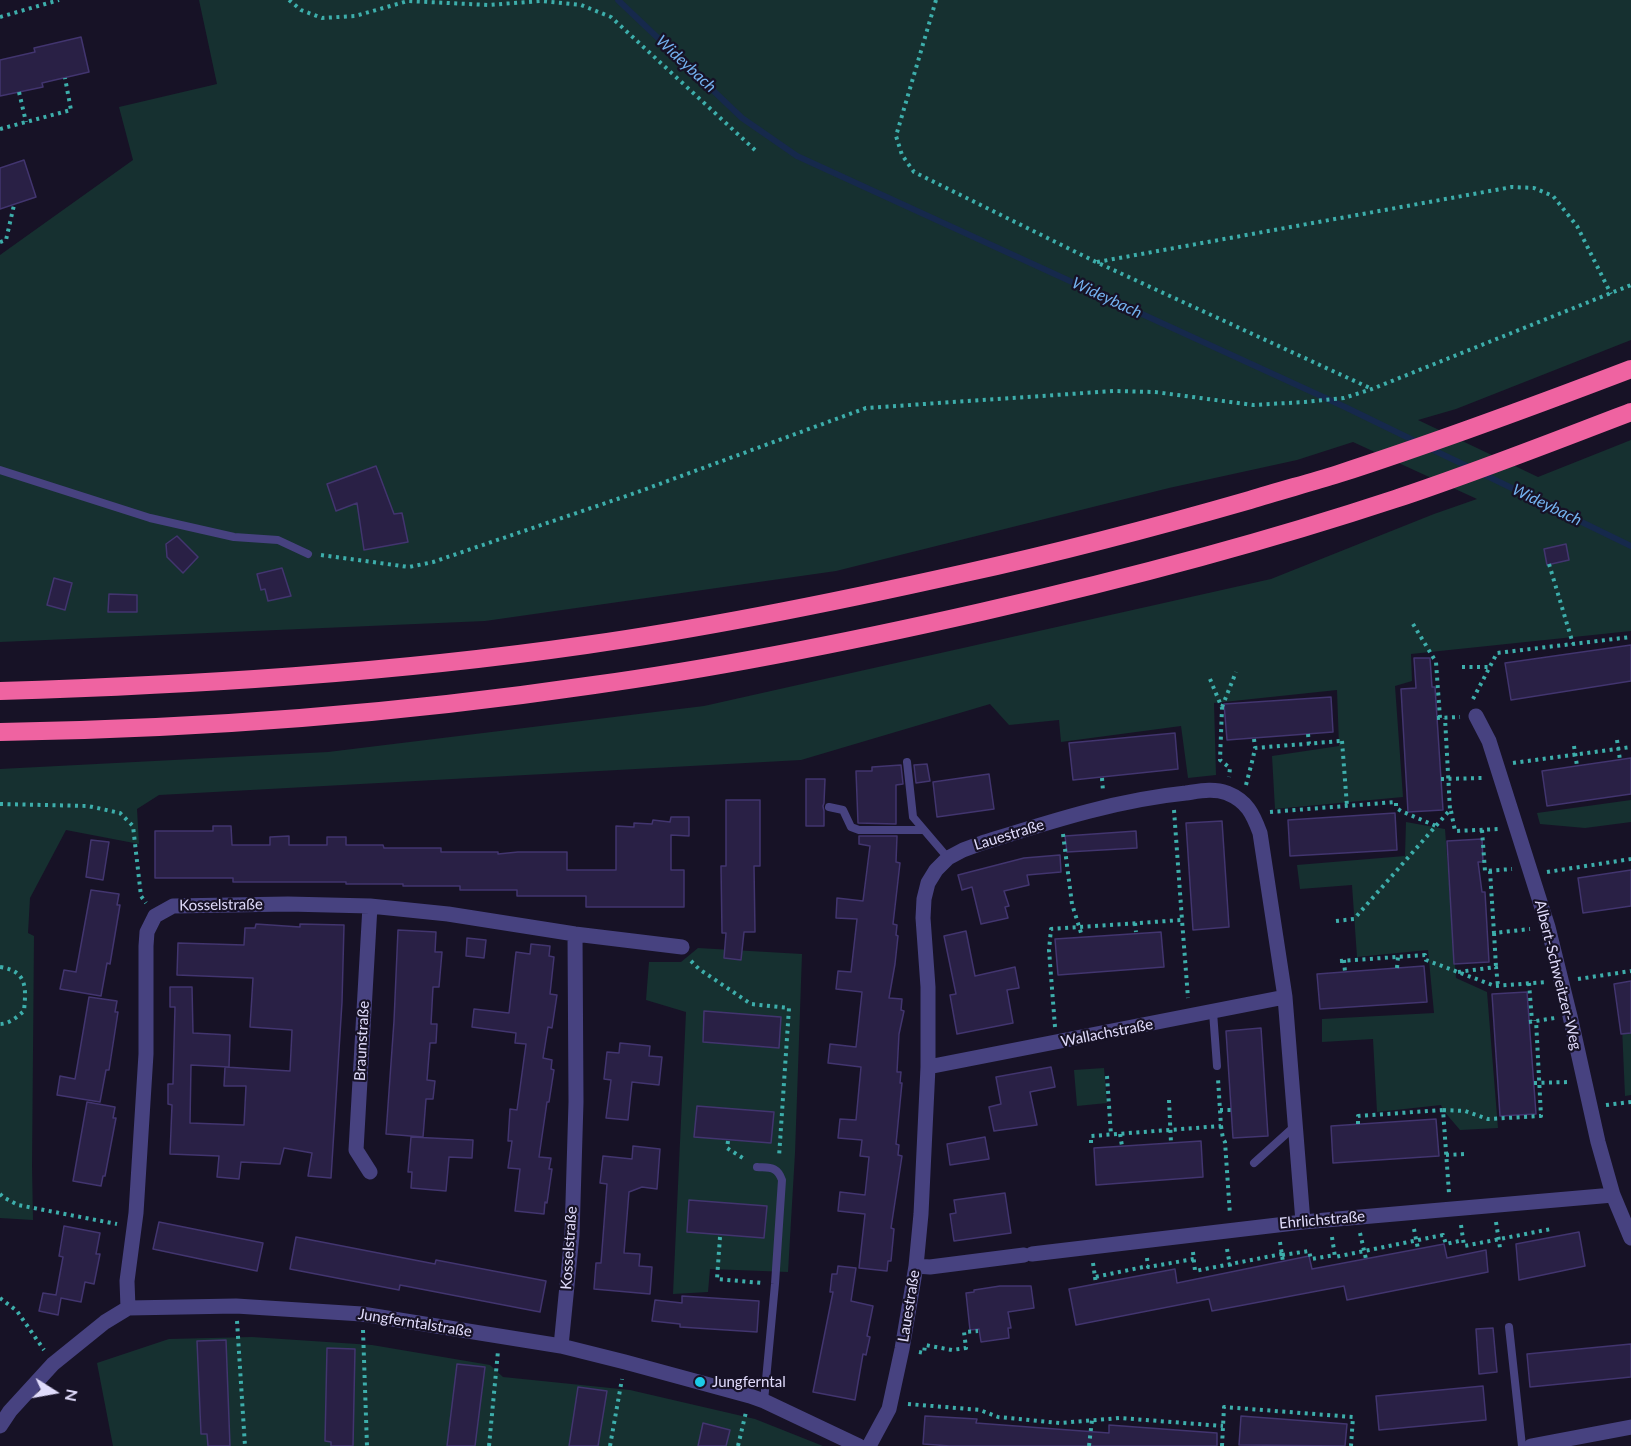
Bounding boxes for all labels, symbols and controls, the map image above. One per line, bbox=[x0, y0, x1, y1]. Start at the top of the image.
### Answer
water label: Wideybach bbox=[652, 31, 720, 97]
water label: Wideybach bbox=[1069, 273, 1145, 323]
water label: Wideybach bbox=[1509, 480, 1585, 530]
street label: Lauestraße bbox=[972, 816, 1046, 854]
street label: Kosselstraße bbox=[179, 895, 263, 915]
street label: Albert-Schweitzer-Weg bbox=[1531, 898, 1585, 1052]
street label: Braunstraße bbox=[351, 1000, 373, 1082]
street label: Wallachstraße bbox=[1059, 1015, 1155, 1051]
street label: Kosselstraße bbox=[557, 1206, 581, 1290]
street label: Ehrlichstraße bbox=[1278, 1207, 1366, 1233]
street label: Lauestraße bbox=[894, 1269, 924, 1343]
street label: Jungferntalstraße bbox=[357, 1305, 473, 1341]
north arrow bbox=[24, 1362, 84, 1422]
place label: Jungferntal bbox=[712, 1373, 786, 1391]
marker: Jungferntal bbox=[693, 1375, 707, 1389]
text: N bbox=[62, 1388, 83, 1403]

